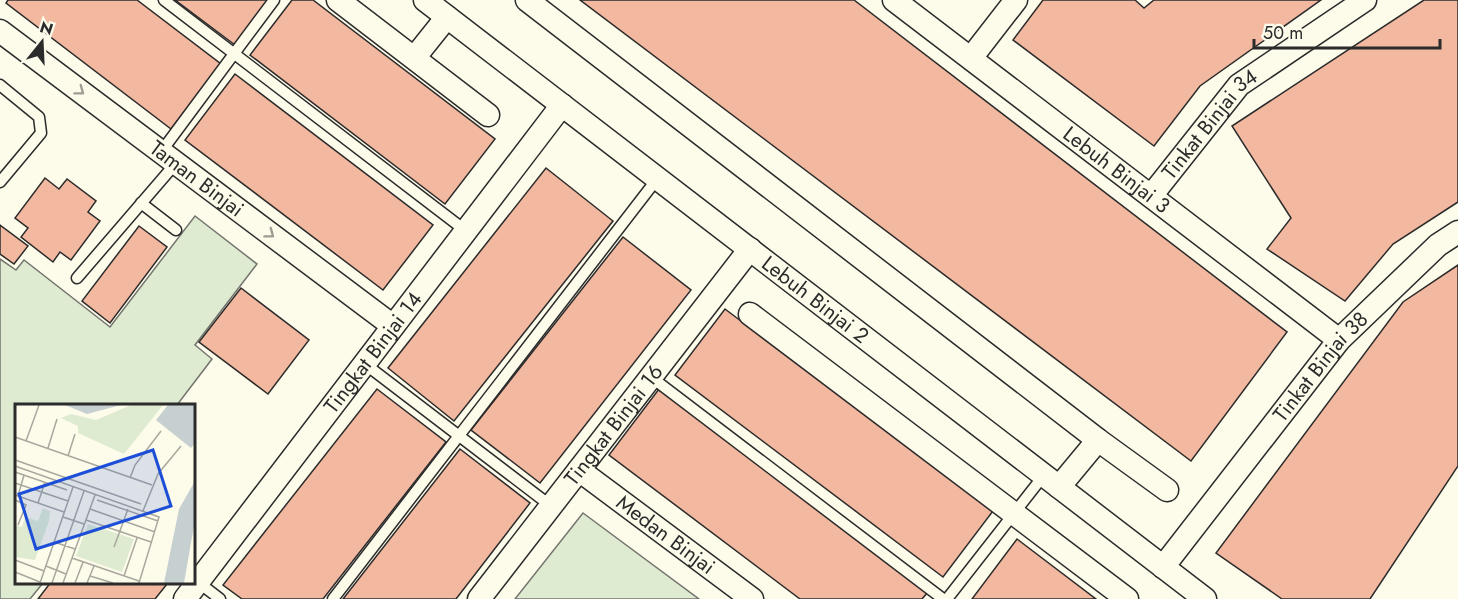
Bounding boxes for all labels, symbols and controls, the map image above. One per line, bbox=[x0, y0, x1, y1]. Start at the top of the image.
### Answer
north arrow bbox=[12, 12, 72, 72]
scale bar bbox=[1254, 12, 1440, 50]
text: N bbox=[37, 15, 56, 41]
text: 50 m bbox=[1263, 20, 1303, 46]
street label: Tinkat Binjai 34 bbox=[1155, 62, 1263, 186]
one-way arrow bbox=[74, 84, 85, 95]
street label: Lebuh Binjai 3 bbox=[1057, 119, 1176, 221]
street label: Taman Binjai bbox=[143, 133, 250, 224]
one-way arrow bbox=[263, 226, 274, 237]
street label: Lebuh Binjai 2 bbox=[755, 249, 875, 351]
street label: Tingkat Binjai 14 bbox=[317, 285, 429, 420]
street label: Tinkat Binjai 38 bbox=[1266, 305, 1375, 428]
street label: Tingkat Binjai 16 bbox=[557, 358, 670, 492]
inset map bbox=[15, 404, 195, 584]
street label: Medan Binjai bbox=[610, 488, 721, 581]

